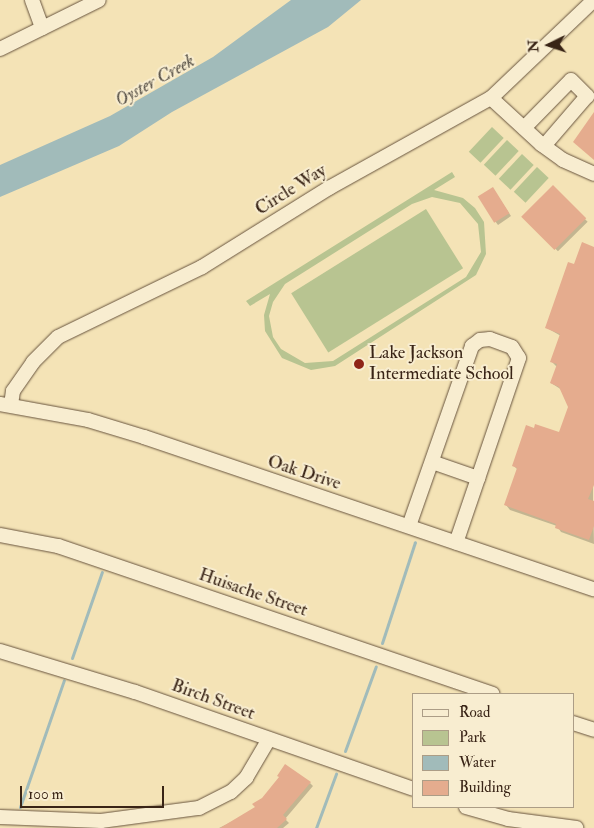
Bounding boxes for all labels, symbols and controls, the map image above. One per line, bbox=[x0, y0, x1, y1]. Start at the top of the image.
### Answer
north arrow bbox=[524, 20, 574, 70]
text: N bbox=[525, 39, 542, 53]
water label: Oyster Creek bbox=[111, 50, 199, 112]
street label: Circle Way bbox=[252, 160, 330, 220]
place label: Lake Jackson Intermediate School bbox=[369, 343, 514, 386]
marker: Lake Jackson Intermediate School bbox=[353, 358, 365, 370]
street label: Oak Drive bbox=[265, 451, 343, 495]
street label: Huisache Street bbox=[196, 564, 310, 622]
street label: Birch Street bbox=[168, 675, 258, 725]
legend bbox=[412, 693, 574, 808]
text: Road bbox=[459, 703, 490, 722]
text: Park bbox=[459, 728, 486, 747]
text: Water bbox=[459, 753, 496, 772]
scale bar bbox=[22, 776, 166, 808]
text: Building bbox=[459, 778, 511, 797]
text: 100 m bbox=[28, 785, 63, 804]

